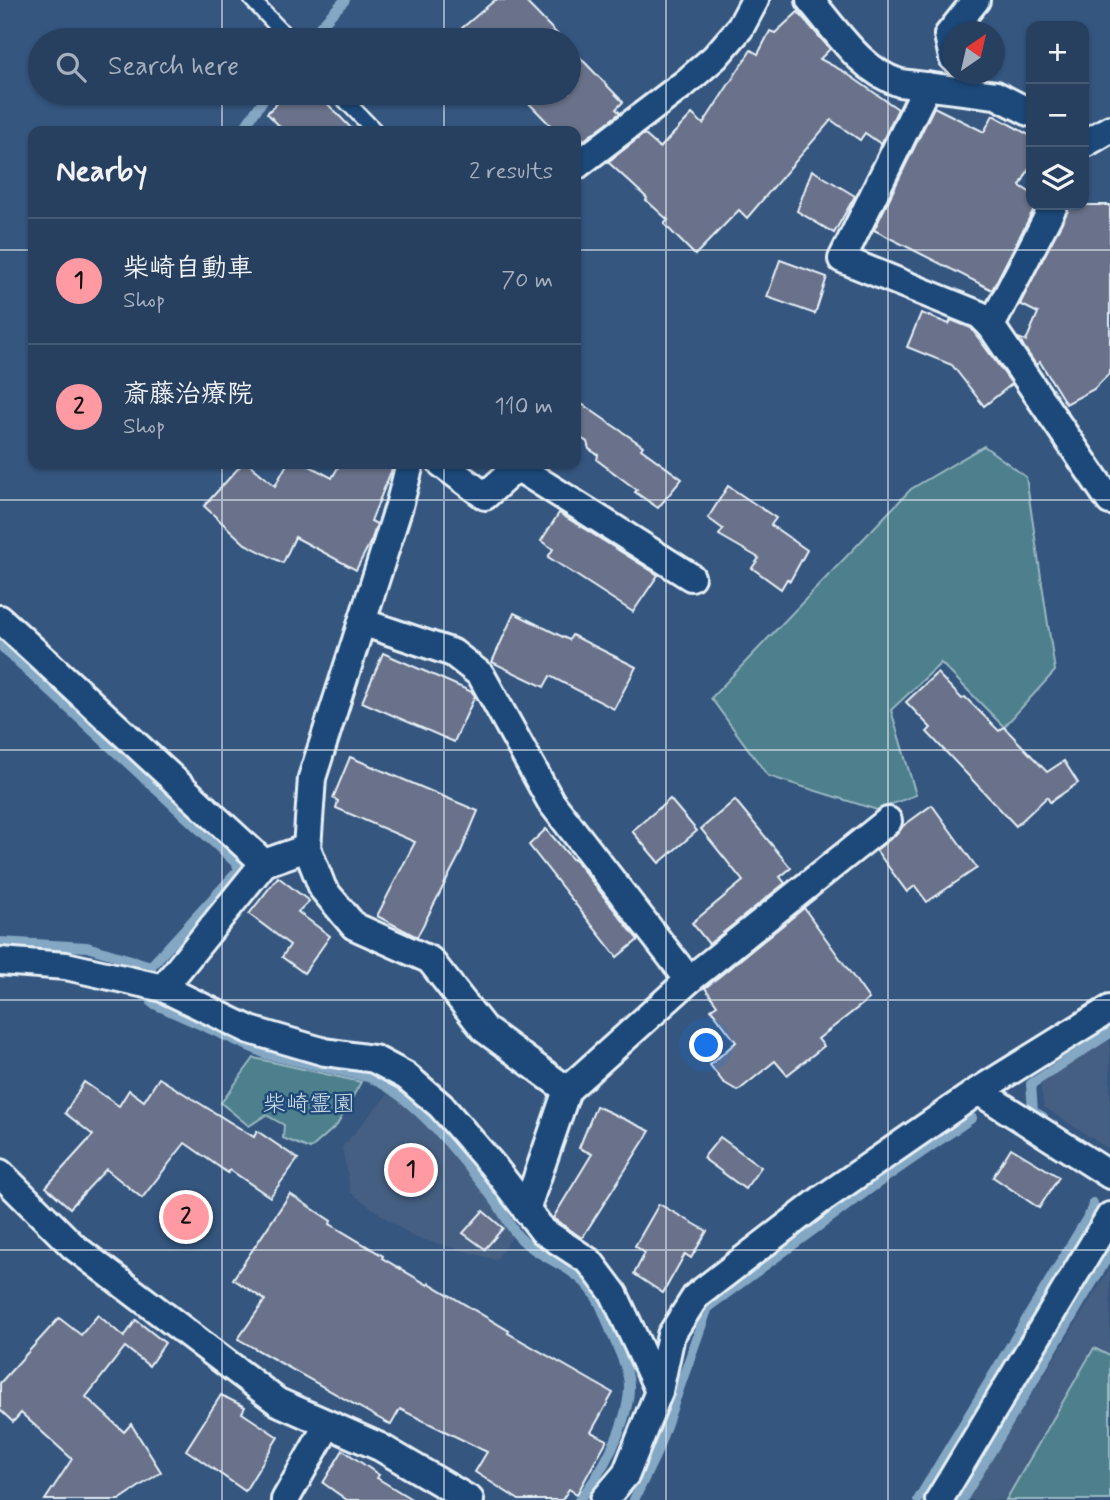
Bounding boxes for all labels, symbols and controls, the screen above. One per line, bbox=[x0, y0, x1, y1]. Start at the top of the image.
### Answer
north arrow bbox=[942, 21, 1005, 84]
map controls bbox=[1026, 21, 1089, 210]
button: + bbox=[1026, 21, 1089, 84]
search box bbox=[28, 28, 581, 105]
icon: search bbox=[52, 48, 90, 86]
text: Search here bbox=[108, 50, 239, 84]
button: − bbox=[1026, 84, 1089, 147]
button: layers bbox=[1026, 147, 1089, 210]
text: Nearby bbox=[56, 152, 147, 191]
text: 2 results bbox=[469, 157, 553, 187]
text: 柴崎自動車 bbox=[123, 252, 253, 286]
text: 1 bbox=[74, 266, 84, 296]
text: 70 m bbox=[501, 266, 553, 296]
text: Shop bbox=[123, 286, 165, 316]
text: 斎藤治療院 bbox=[123, 378, 253, 412]
text: 2 bbox=[73, 392, 85, 422]
text: 110 m bbox=[494, 392, 553, 422]
text: Shop bbox=[123, 412, 165, 442]
your location bbox=[689, 1028, 723, 1062]
park label: 柴崎霊園 bbox=[263, 1090, 355, 1120]
pin: 1 bbox=[388, 1144, 434, 1196]
pin: 2 bbox=[163, 1191, 209, 1243]

